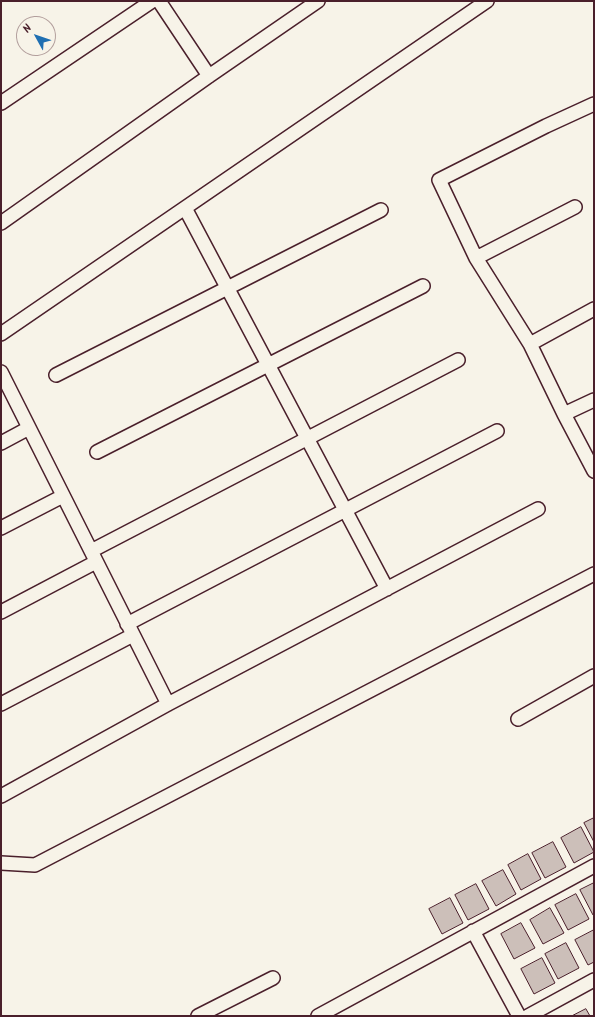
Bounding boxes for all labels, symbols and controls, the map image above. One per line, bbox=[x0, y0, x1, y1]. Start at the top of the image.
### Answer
north arrow bbox=[16, 16, 56, 56]
text: N bbox=[18, 20, 37, 37]

